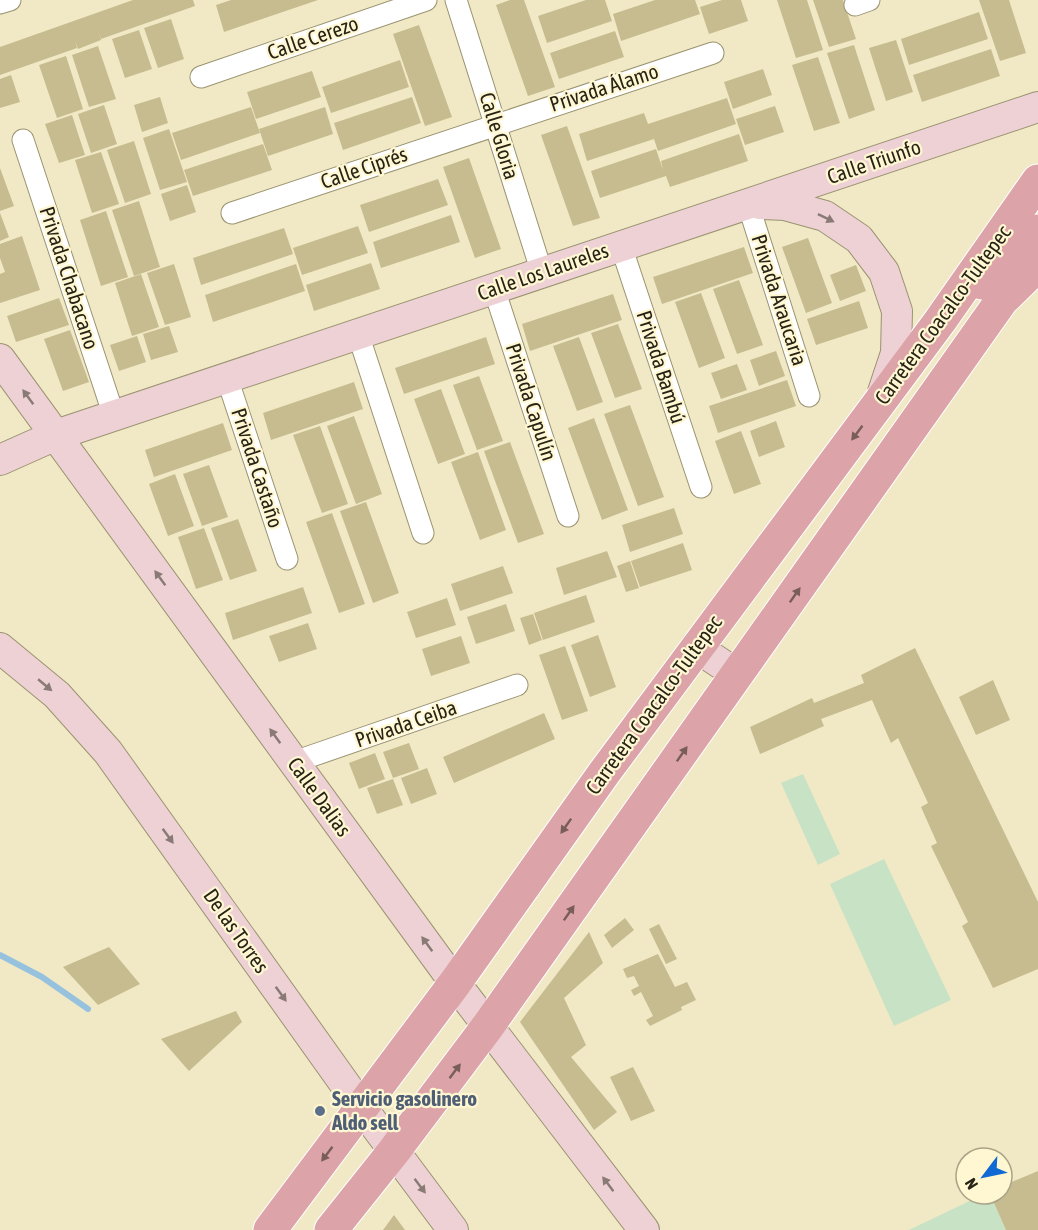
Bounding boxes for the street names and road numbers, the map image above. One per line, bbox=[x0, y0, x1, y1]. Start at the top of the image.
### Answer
street label: Calle Cerezo bbox=[264, 10, 361, 64]
street label: Privada Álamo bbox=[546, 58, 661, 116]
street label: Calle Gloria bbox=[475, 89, 525, 182]
street label: Calle Triunfo bbox=[824, 134, 924, 188]
street label: Calle Ciprés bbox=[317, 141, 410, 193]
street label: Privada Chabacano bbox=[36, 203, 104, 352]
street label: Carretera Coacalco-Tultepec bbox=[869, 220, 1015, 408]
street label: Privada Araucaria bbox=[747, 231, 812, 368]
street label: Calle Los Laureles bbox=[474, 237, 611, 305]
street label: Privada Bambú bbox=[632, 307, 691, 426]
street label: Privada Capulín bbox=[502, 340, 562, 463]
street label: Privada Castaño bbox=[227, 405, 289, 531]
street label: Carretera Coacalco-Tultepec bbox=[580, 610, 726, 798]
street label: Privada Ceiba bbox=[352, 695, 460, 752]
street label: Calle Dalias bbox=[283, 752, 356, 841]
street label: De las Torres bbox=[199, 884, 274, 977]

